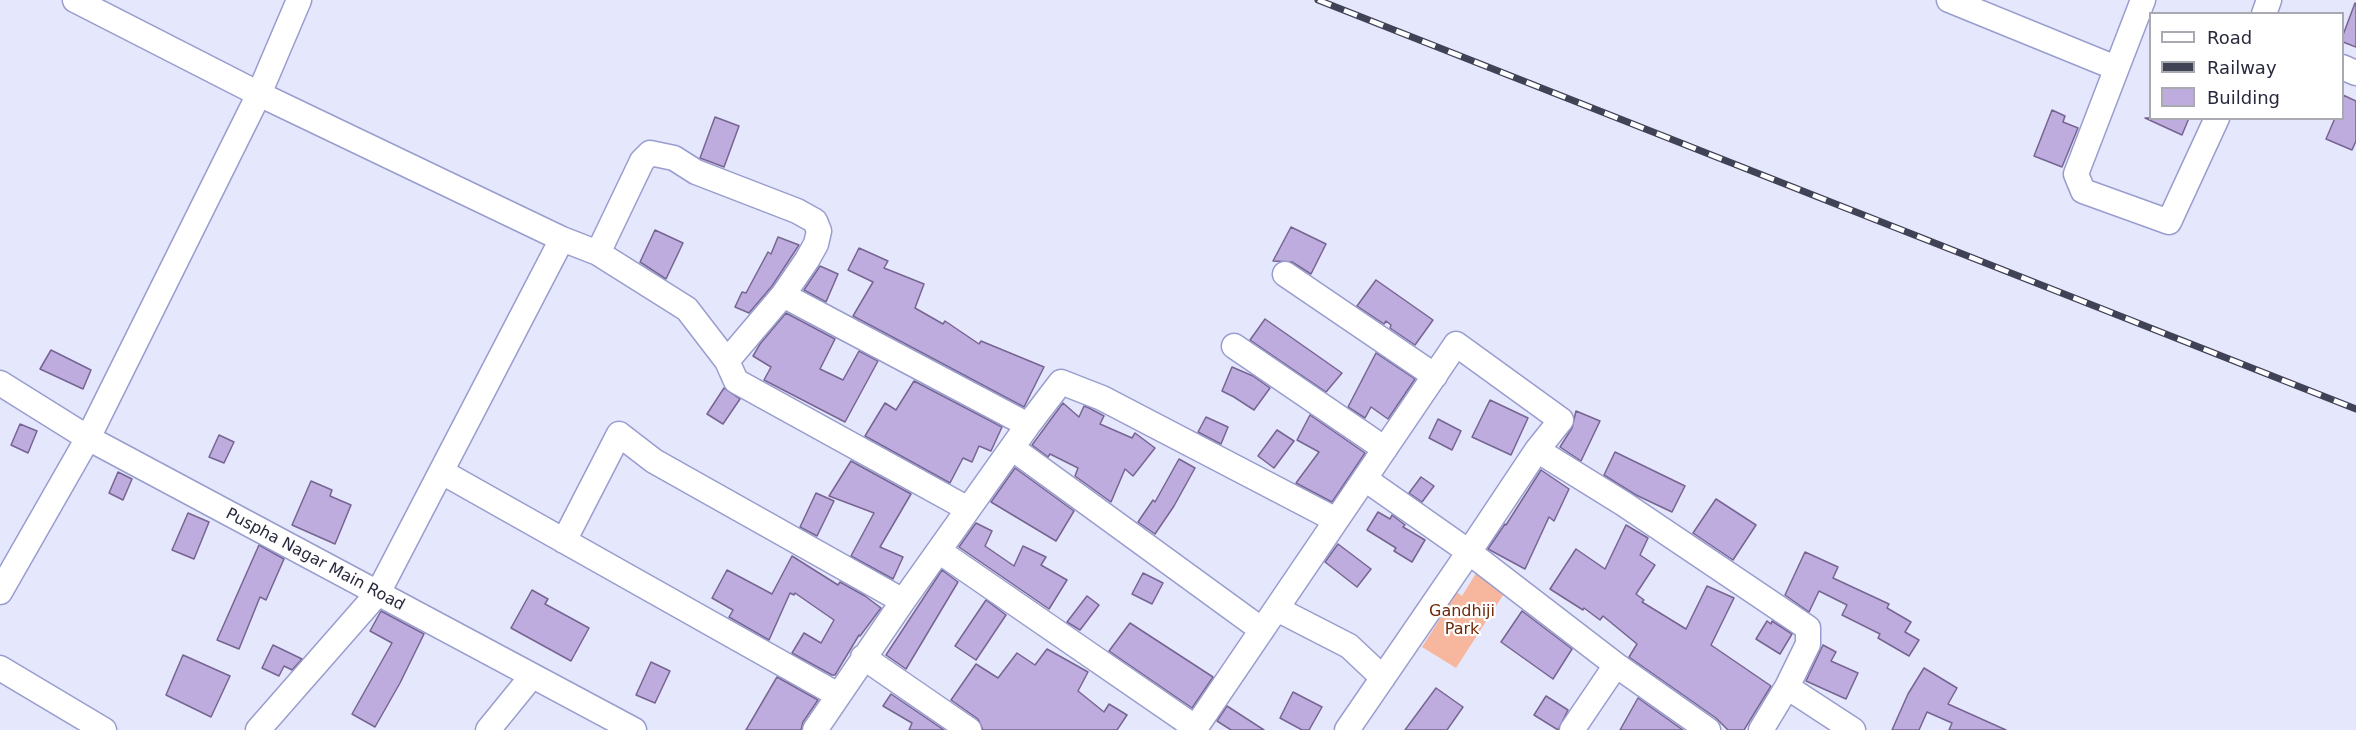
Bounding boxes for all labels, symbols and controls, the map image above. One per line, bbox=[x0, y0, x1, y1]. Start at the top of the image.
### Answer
legend bbox=[2149, 12, 2344, 120]
text: Road bbox=[2207, 27, 2252, 48]
text: Railway bbox=[2207, 57, 2277, 78]
text: Building bbox=[2207, 87, 2280, 108]
street label: Puspha Nagar Main Road bbox=[222, 505, 408, 615]
park label: Gandhiji Park bbox=[1429, 602, 1495, 640]

